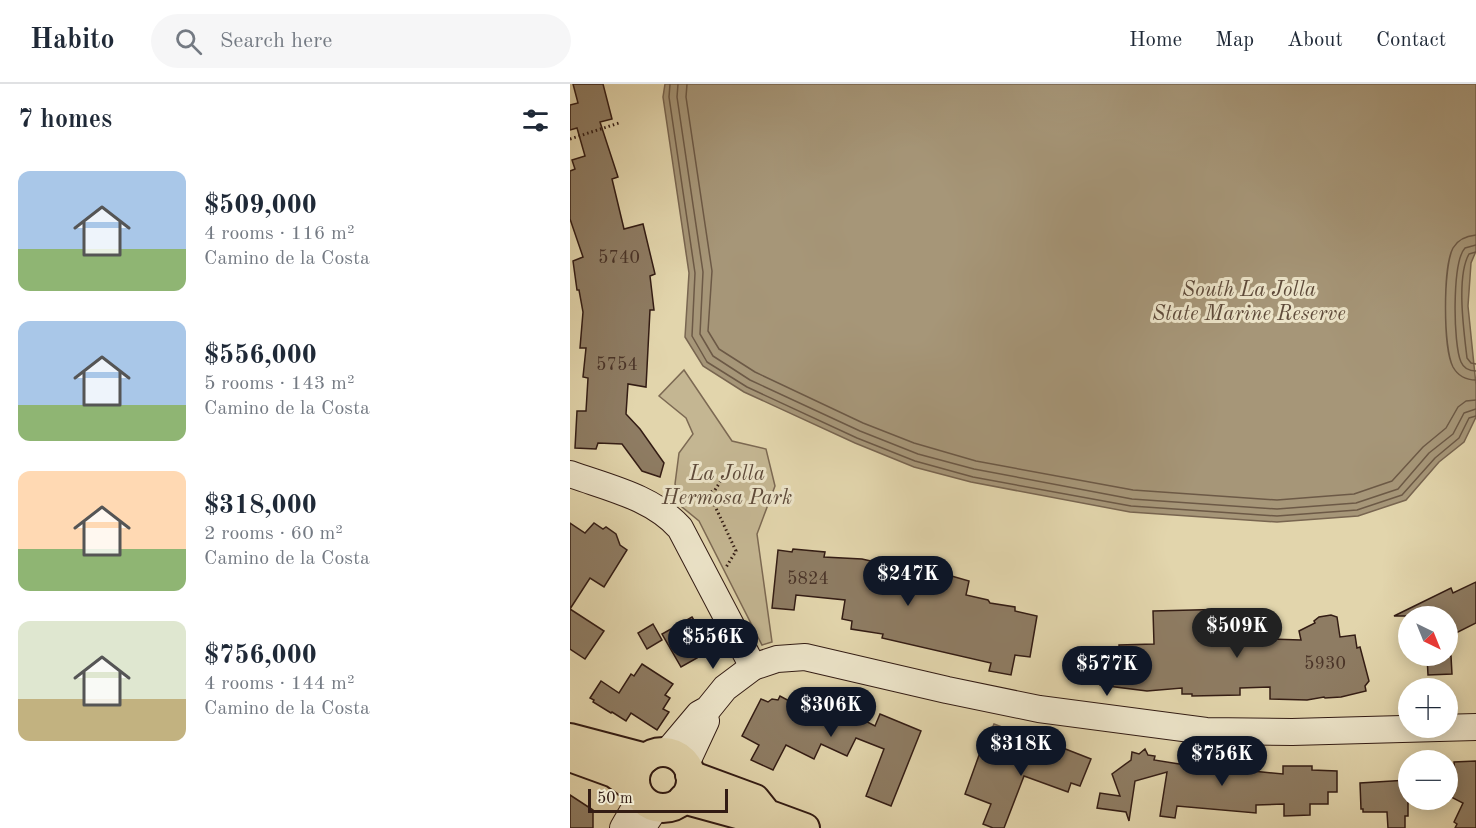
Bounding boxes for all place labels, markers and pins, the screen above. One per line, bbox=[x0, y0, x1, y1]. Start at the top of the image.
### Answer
pin: $247K bbox=[866, 556, 950, 607]
pin: $509K bbox=[1195, 608, 1279, 659]
pin: $556K bbox=[671, 619, 755, 670]
pin: $577K bbox=[1065, 646, 1149, 697]
pin: $306K bbox=[789, 687, 873, 738]
pin: $318K bbox=[979, 726, 1063, 777]
pin: $756K bbox=[1180, 736, 1264, 787]

